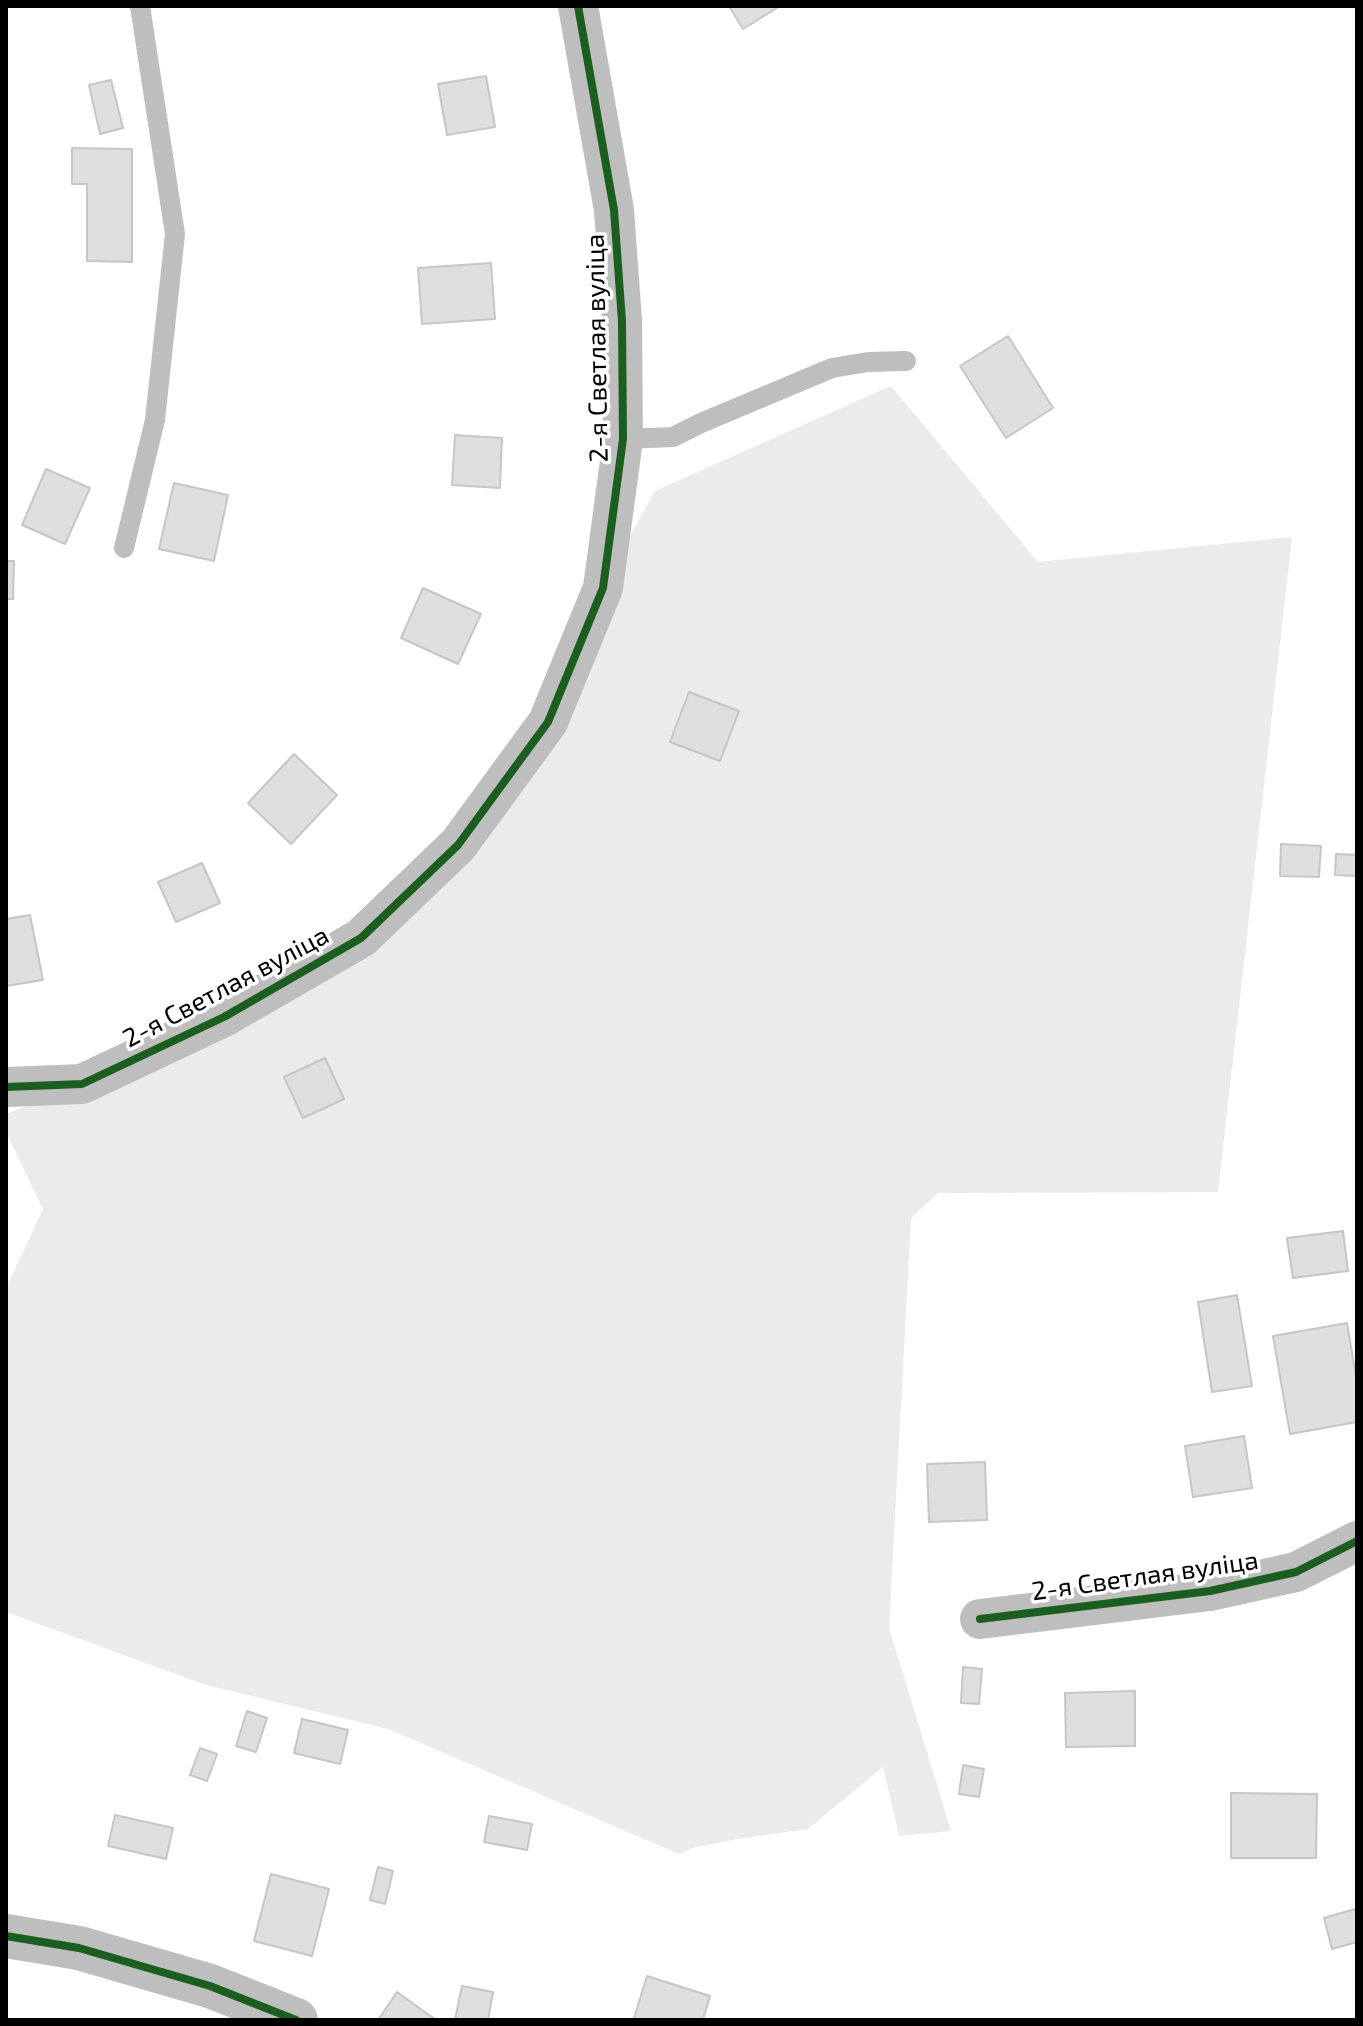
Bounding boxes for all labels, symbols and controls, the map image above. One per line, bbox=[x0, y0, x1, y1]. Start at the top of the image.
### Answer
street label: 2-я Светлая вуліца bbox=[579, 233, 615, 463]
street label: 2-я Светлая вуліца bbox=[118, 920, 334, 1054]
street label: 2-я Светлая вуліца bbox=[1030, 1545, 1260, 1607]

